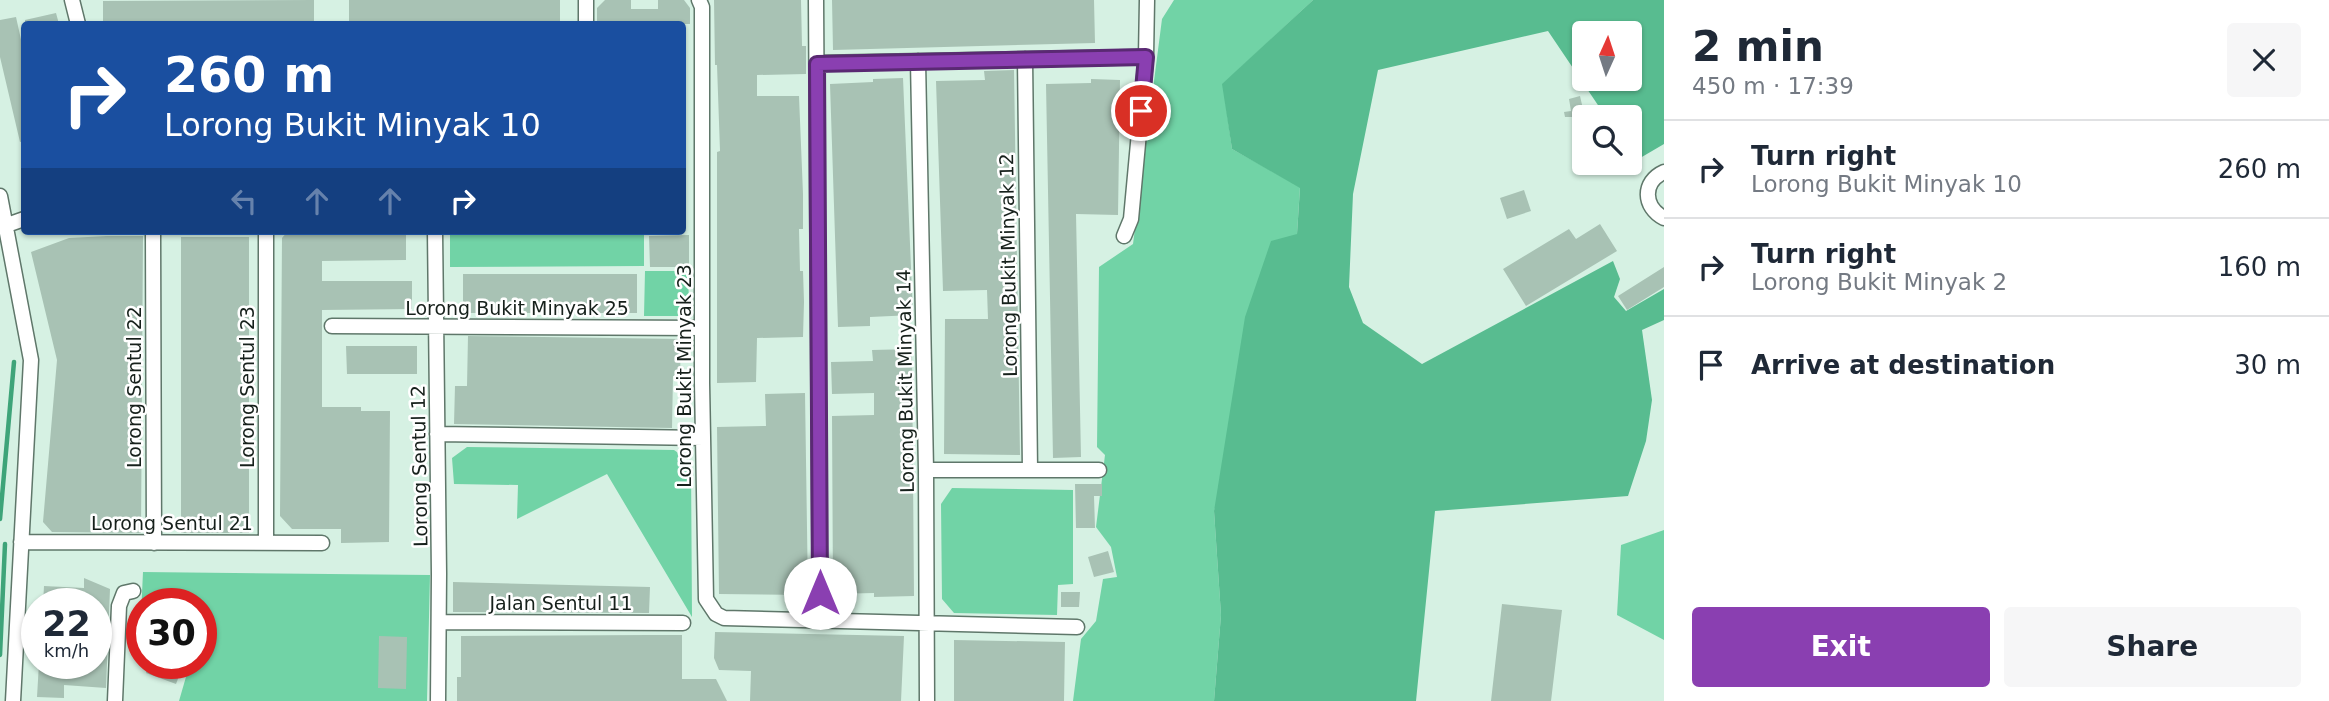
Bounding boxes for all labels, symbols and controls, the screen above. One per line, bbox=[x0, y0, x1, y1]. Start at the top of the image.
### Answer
north arrow bbox=[1572, 21, 1642, 91]
map controls bbox=[1572, 21, 1642, 175]
text: 2 min bbox=[1692, 22, 1824, 71]
button: close bbox=[2227, 23, 2301, 97]
text: 260 m bbox=[164, 47, 334, 104]
icon: right bbox=[49, 49, 140, 140]
text: 450 m · 17:39 bbox=[1692, 73, 1854, 99]
pin bbox=[1111, 81, 1171, 141]
icon: arrive bbox=[1122, 92, 1160, 130]
button: search bbox=[1572, 105, 1642, 175]
text: Lorong Bukit Minyak 10 bbox=[164, 106, 541, 144]
text: Turn right bbox=[1751, 141, 1896, 171]
icon: right bbox=[1692, 150, 1730, 188]
street label: Lorong Bukit Minyak 12 bbox=[995, 153, 1021, 377]
text: 260 m bbox=[2218, 154, 2301, 184]
text: Lorong Bukit Minyak 10 bbox=[1751, 171, 2022, 197]
icon: left bbox=[225, 182, 263, 220]
icon: ahead bbox=[298, 182, 336, 220]
icon: ahead bbox=[371, 182, 409, 220]
icon: right bbox=[444, 182, 482, 220]
text: Turn right bbox=[1751, 239, 1896, 269]
icon: right bbox=[1692, 248, 1730, 286]
text: 160 m bbox=[2218, 252, 2301, 282]
street label: Lorong Bukit Minyak 23 bbox=[673, 264, 695, 488]
street label: Lorong Bukit Minyak 14 bbox=[892, 269, 918, 493]
text: Lorong Bukit Minyak 2 bbox=[1751, 269, 2007, 295]
street label: Lorong Bukit Minyak 25 bbox=[405, 297, 629, 319]
street label: Lorong Sentul 22 bbox=[123, 306, 145, 468]
street label: Lorong Sentul 23 bbox=[236, 306, 258, 468]
icon: arrive bbox=[1692, 346, 1730, 384]
text: Arrive at destination bbox=[1751, 350, 2055, 380]
text: 30 m bbox=[2234, 350, 2301, 380]
street label: Lorong Sentul 12 bbox=[407, 385, 431, 547]
street label: Lorong Sentul 21 bbox=[91, 512, 253, 534]
position arrow bbox=[783, 556, 857, 630]
speed limit sign: 30 bbox=[126, 588, 217, 679]
street label: Jalan Sentul 11 bbox=[488, 592, 633, 614]
text: 22 bbox=[42, 604, 91, 644]
button: Exit bbox=[1692, 607, 1990, 687]
button: Share bbox=[2004, 607, 2301, 687]
text: km/h bbox=[44, 640, 89, 661]

